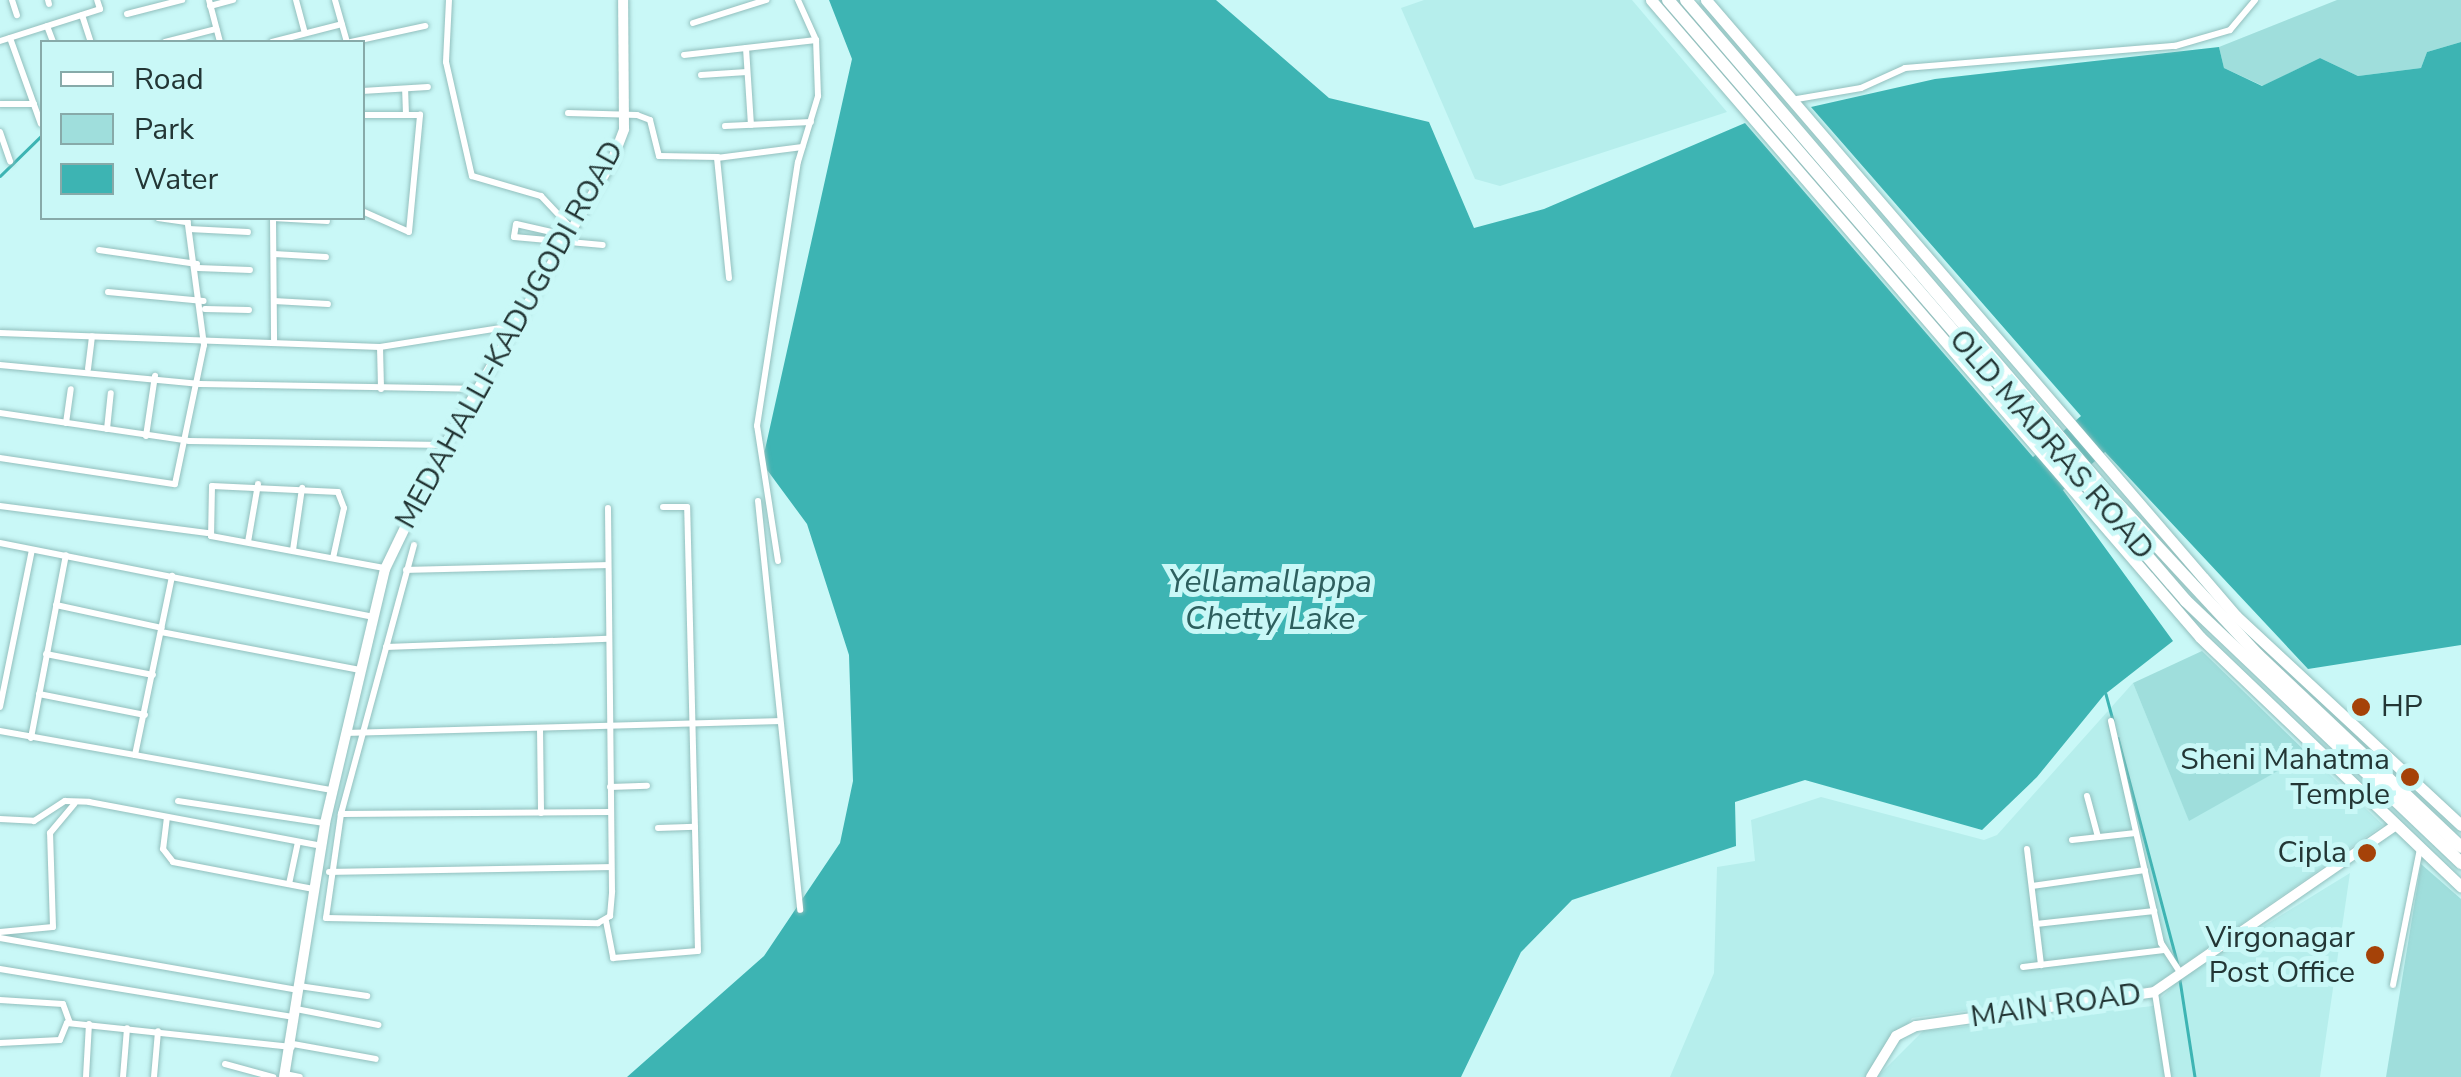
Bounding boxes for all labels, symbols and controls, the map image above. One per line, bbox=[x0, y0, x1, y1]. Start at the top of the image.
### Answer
legend bbox=[40, 40, 365, 220]
text: Road bbox=[134, 59, 204, 100]
text: Park bbox=[134, 109, 194, 150]
street label: MEDAHALLI-KADUGODI ROAD bbox=[388, 135, 632, 535]
text: Water bbox=[134, 159, 218, 200]
street label: OLD MADRAS ROAD bbox=[1941, 323, 2161, 567]
water label: Yellamallappa Chetty Lake bbox=[1168, 564, 1372, 639]
place label: HP bbox=[2381, 689, 2423, 725]
marker: HP bbox=[2350, 696, 2372, 718]
place label: Sheni Mahatma Temple bbox=[2180, 742, 2390, 812]
marker: Sheni Mahatma Temple bbox=[2399, 766, 2421, 788]
place label: Cipla bbox=[2278, 835, 2347, 871]
marker: Cipla bbox=[2356, 842, 2378, 864]
place label: Virgonagar Post Office bbox=[2205, 920, 2355, 990]
marker: Virgonagar Post Office bbox=[2364, 944, 2386, 966]
street label: MAIN ROAD bbox=[1968, 976, 2144, 1036]

